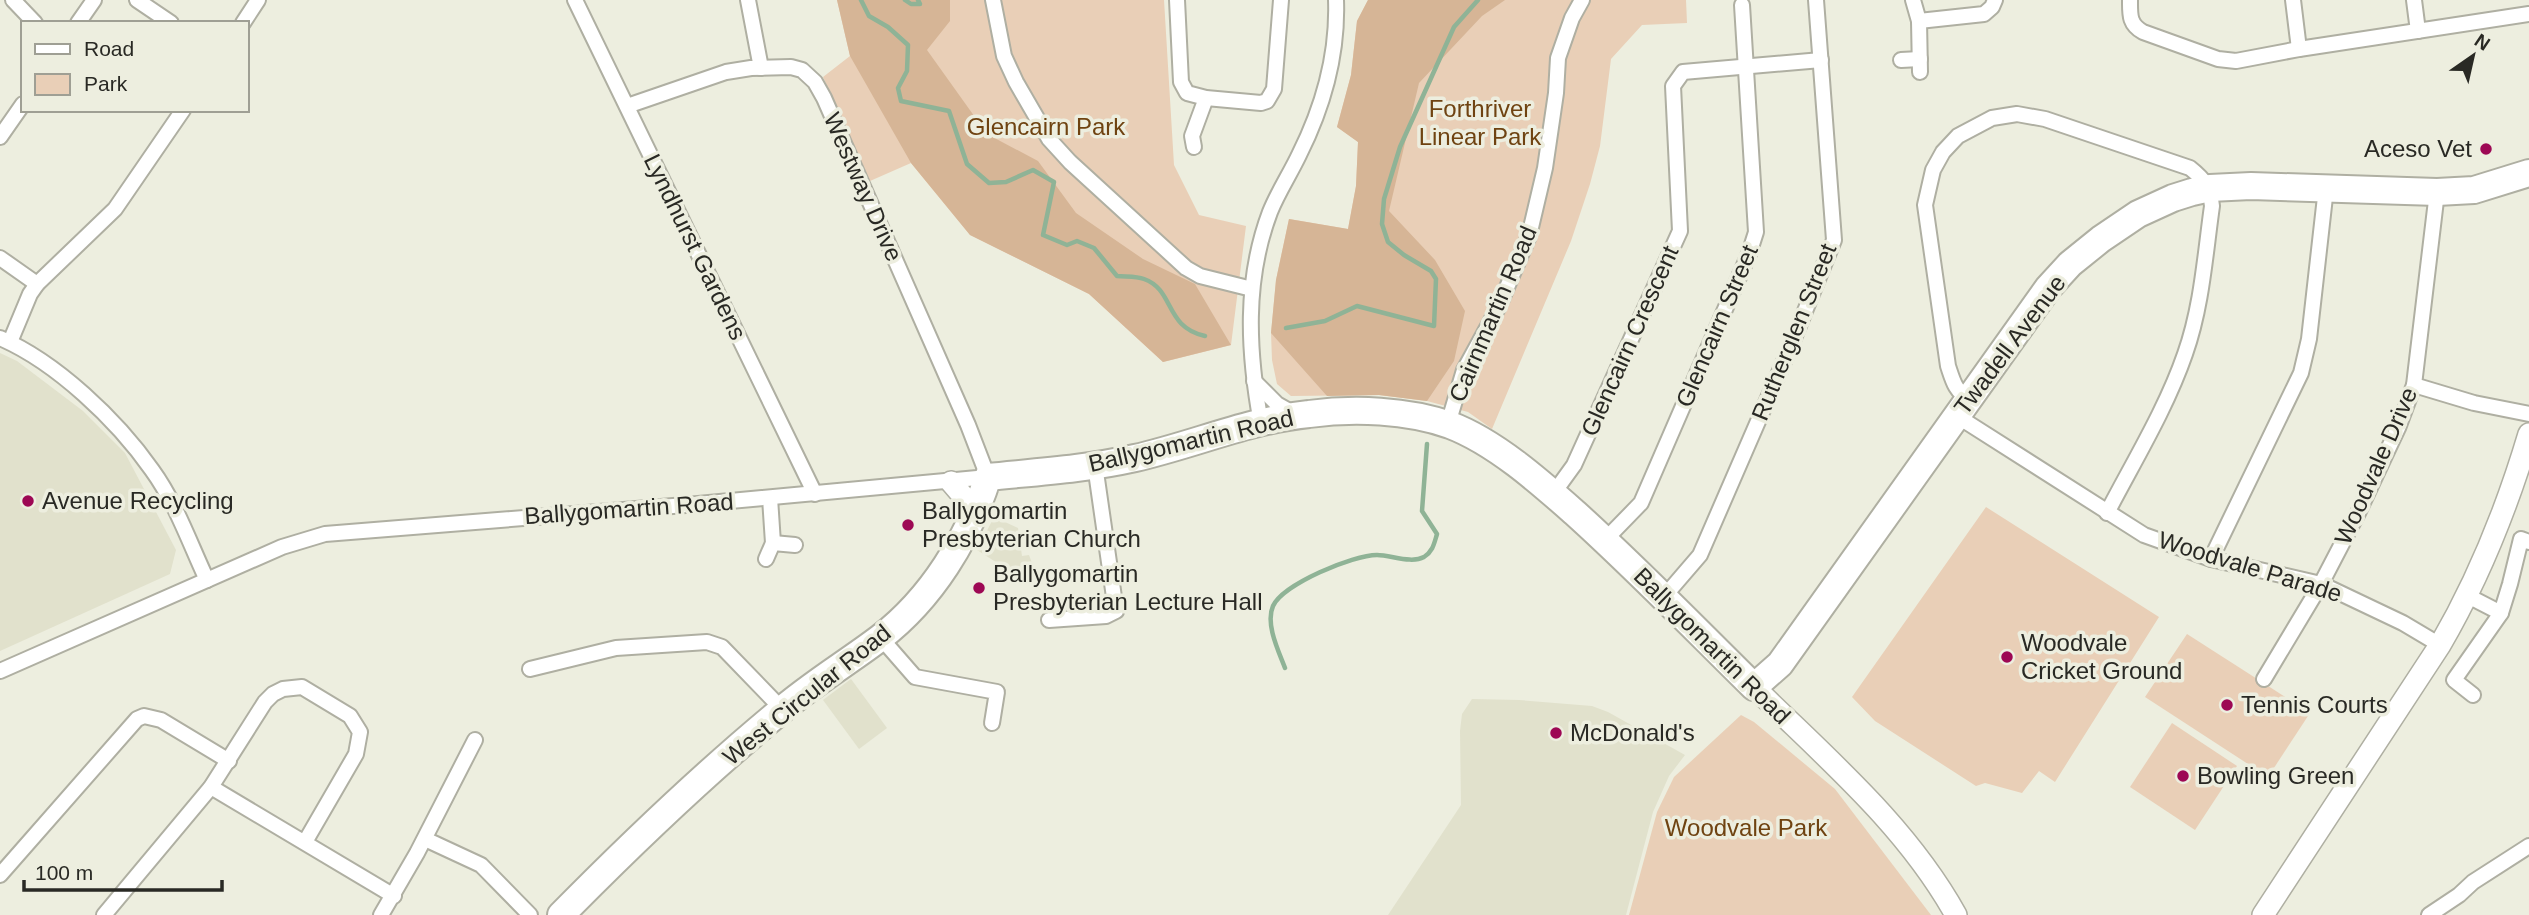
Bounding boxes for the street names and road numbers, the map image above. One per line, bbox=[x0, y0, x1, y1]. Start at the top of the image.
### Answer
street label: Westway Drive bbox=[819, 108, 908, 265]
street label: Lyndhurst Gardens bbox=[639, 150, 752, 344]
street label: Cairnmartin Road bbox=[1443, 222, 1542, 406]
street label: Rutherglen Street bbox=[1746, 239, 1841, 424]
street label: Glencairn Street bbox=[1670, 240, 1763, 411]
street label: Glencairn Crescent bbox=[1575, 241, 1684, 440]
street label: Twadell Avenue bbox=[1948, 270, 2071, 420]
street label: Woodvale Drive bbox=[2329, 383, 2422, 548]
street label: Ballygomartin Road bbox=[1086, 404, 1296, 477]
street label: Ballygomartin Road bbox=[524, 488, 734, 529]
street label: Woodvale Parade bbox=[2155, 526, 2345, 607]
street label: Ballygomartin Road bbox=[1629, 562, 1796, 729]
street label: West Circular Road bbox=[718, 619, 896, 770]

